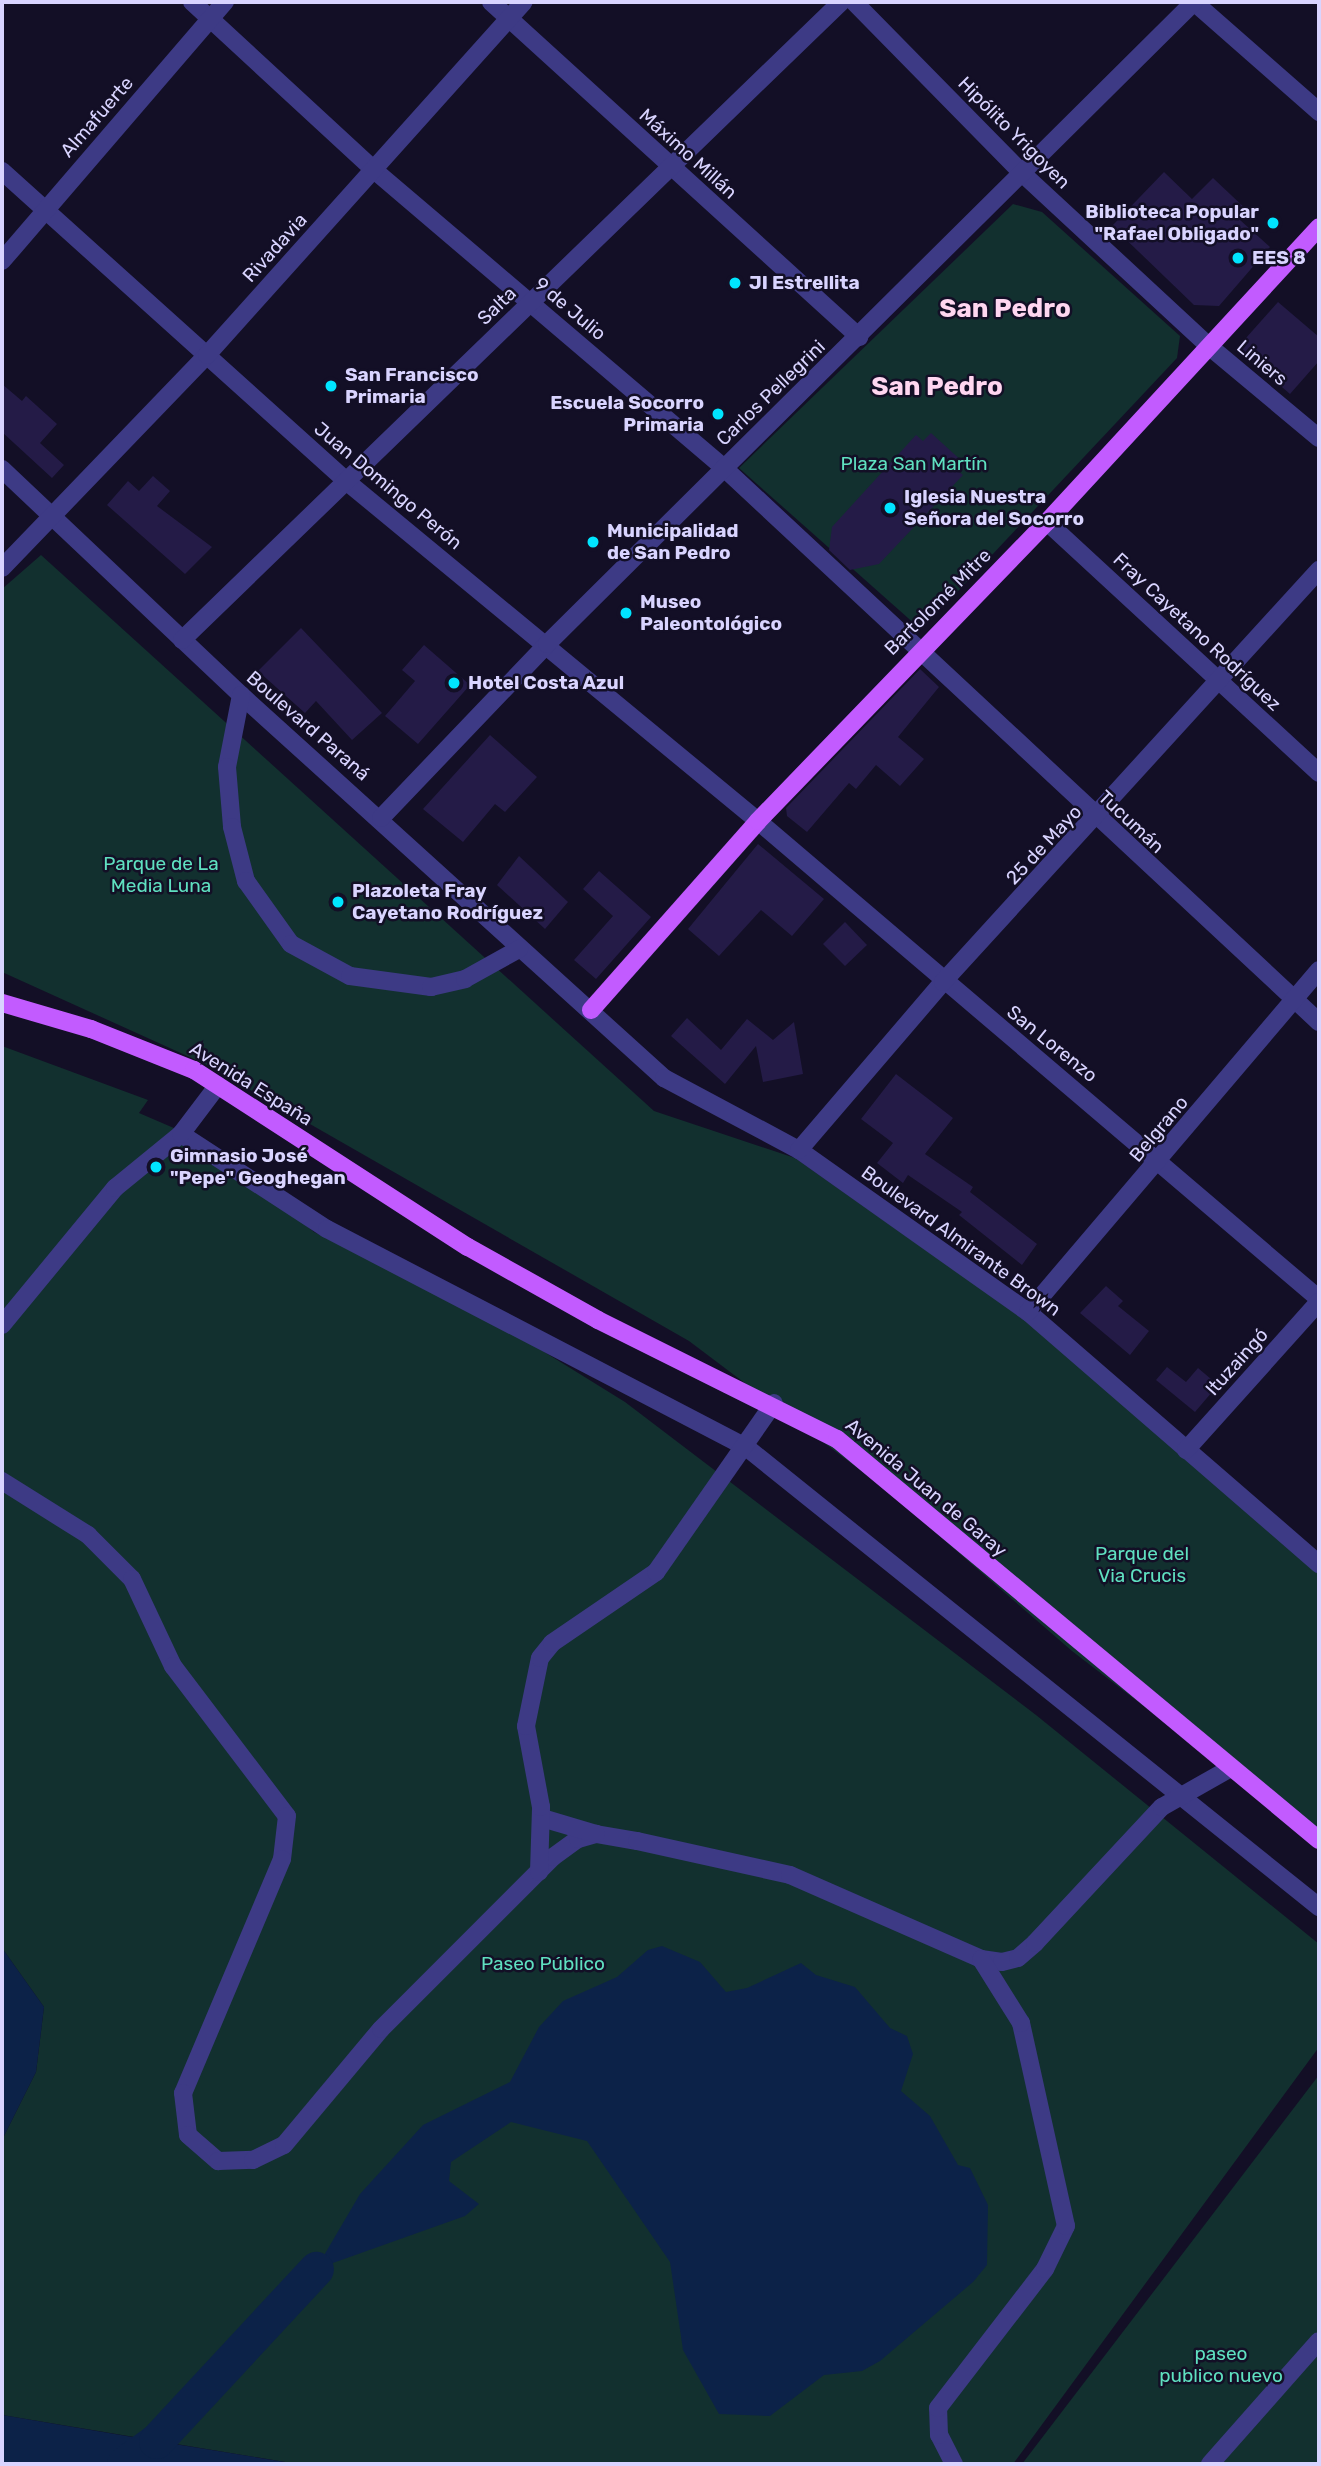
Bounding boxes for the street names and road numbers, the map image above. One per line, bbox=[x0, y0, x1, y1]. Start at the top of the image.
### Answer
street label: Almafuerte bbox=[56, 72, 138, 162]
street label: Hipólito Yrigoyen bbox=[953, 72, 1075, 194]
street label: Máximo Millán bbox=[634, 104, 742, 204]
street label: Rivadavia bbox=[238, 209, 312, 287]
street label: 9 de Julio bbox=[530, 273, 610, 345]
street label: Salta bbox=[473, 282, 521, 330]
street label: Carlos Pellegrini bbox=[712, 335, 830, 451]
street label: Liniers bbox=[1232, 335, 1292, 391]
street label: Juan Domingo Perón bbox=[309, 417, 467, 555]
street label: Bartolomé Mitre bbox=[880, 544, 996, 660]
street label: Fray Cayetano Rodríguez bbox=[1108, 548, 1286, 716]
street label: Boulevard Paraná bbox=[242, 666, 374, 786]
street label: Tucumán bbox=[1093, 786, 1169, 858]
street label: 25 de Mayo bbox=[1002, 801, 1086, 889]
street label: San Lorenzo bbox=[1002, 1001, 1102, 1087]
street label: Avenida España bbox=[185, 1037, 317, 1131]
street label: Belgrano bbox=[1125, 1091, 1193, 1167]
street label: Boulevard Almirante Brown bbox=[857, 1161, 1065, 1321]
street label: Ituzaingó bbox=[1201, 1324, 1273, 1400]
street label: Avenida Juan de Garay bbox=[841, 1414, 1011, 1562]

